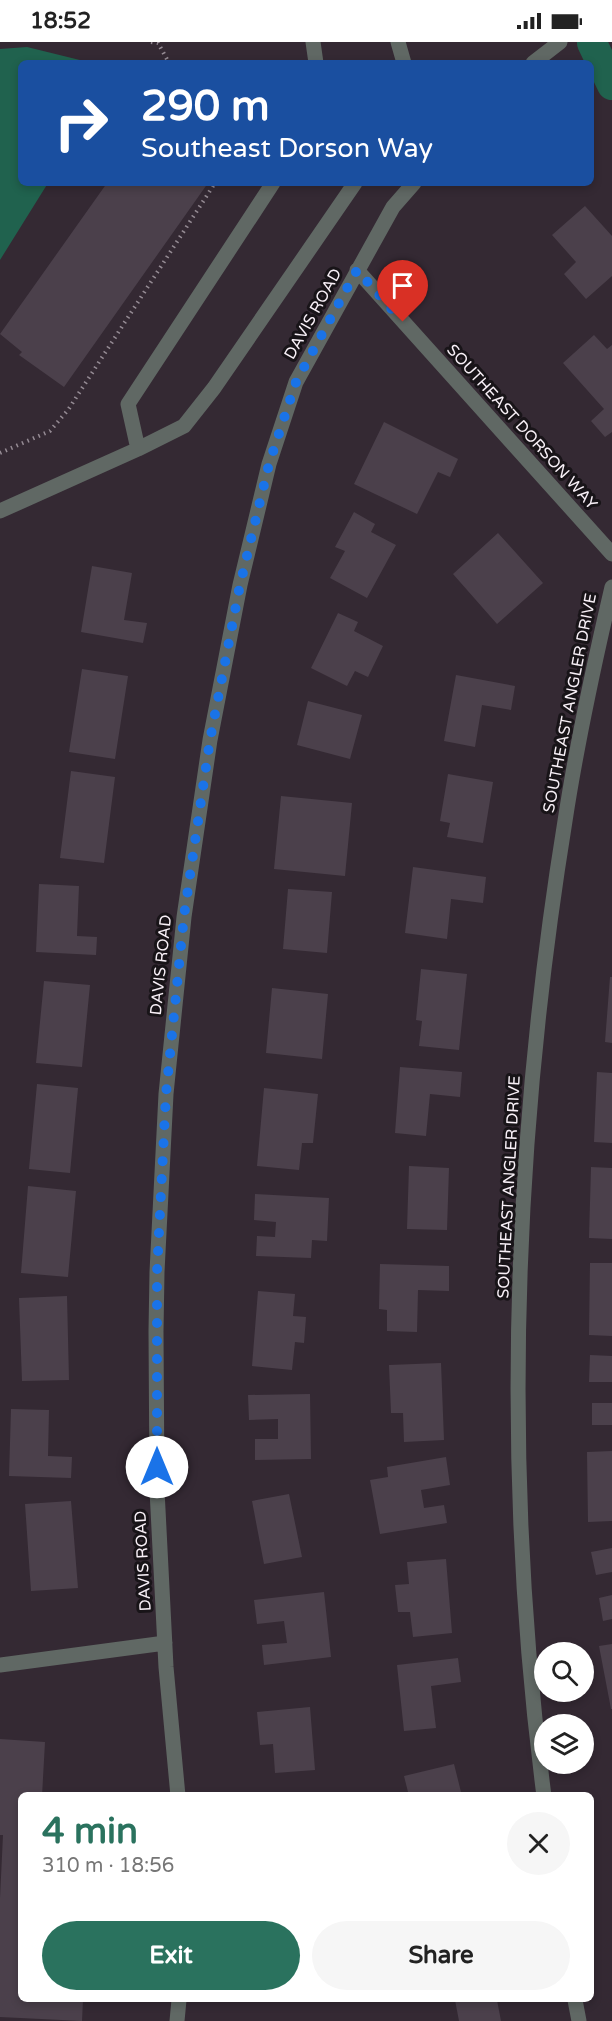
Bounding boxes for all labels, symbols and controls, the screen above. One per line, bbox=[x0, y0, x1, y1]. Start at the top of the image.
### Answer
text: 18:52 bbox=[30, 8, 91, 34]
text: 290 m bbox=[141, 81, 270, 132]
icon: right bbox=[42, 84, 120, 162]
text: Southeast Dorson Way bbox=[141, 132, 433, 165]
pin bbox=[377, 260, 428, 322]
street label: DAVIS ROAD bbox=[280, 265, 346, 363]
icon: arrive bbox=[386, 269, 419, 302]
street label: SOUTHEAST DORSON WAY bbox=[442, 340, 602, 514]
street label: SOUTHEAST ANGLER DRIVE bbox=[539, 592, 601, 814]
street label: DAVIS ROAD bbox=[146, 914, 176, 1016]
street label: SOUTHEAST ANGLER DRIVE bbox=[493, 1075, 525, 1299]
position arrow bbox=[125, 1435, 189, 1499]
street label: DAVIS ROAD bbox=[130, 1510, 156, 1612]
map controls bbox=[534, 1642, 594, 1774]
button: search bbox=[534, 1642, 594, 1702]
button: layers bbox=[534, 1714, 594, 1774]
text: 4 min bbox=[42, 1810, 138, 1853]
button: close bbox=[507, 1812, 570, 1875]
text: 310 m · 18:56 bbox=[42, 1854, 174, 1878]
button: Exit bbox=[42, 1921, 300, 1990]
button: Share bbox=[312, 1921, 570, 1990]

